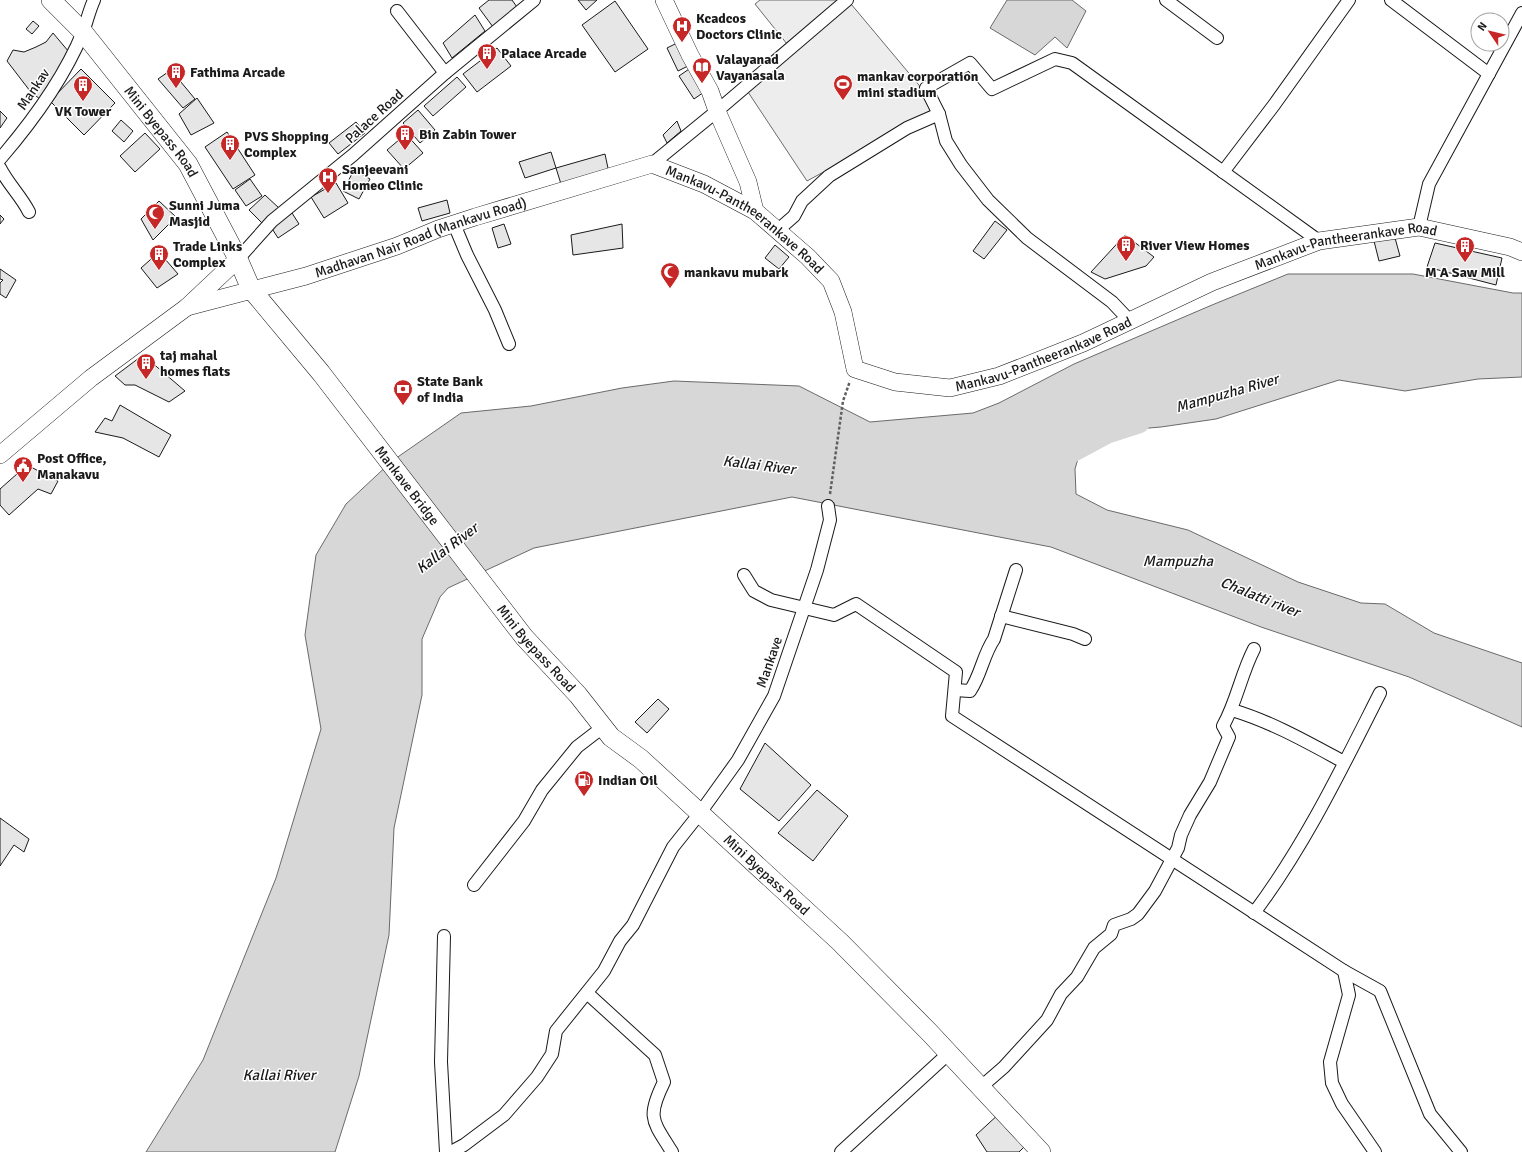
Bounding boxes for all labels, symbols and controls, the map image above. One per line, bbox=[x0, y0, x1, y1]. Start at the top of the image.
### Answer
place label: Kcadcos Doctors Clinic bbox=[696, 10, 782, 43]
north arrow bbox=[1470, 12, 1510, 52]
hospital icon: Kcadcos Doctors Clinic bbox=[671, 15, 693, 43]
text: N bbox=[1475, 20, 1490, 33]
building icon: Palace Arcade bbox=[476, 42, 498, 70]
place label: Palace Arcade bbox=[501, 45, 587, 62]
place label: Valayanad Vayanasala bbox=[716, 51, 785, 84]
library icon: Valayanad Vayanasala bbox=[691, 56, 713, 84]
building icon: Fathima Arcade bbox=[165, 61, 187, 89]
place label: Fathima Arcade bbox=[190, 64, 285, 81]
street label: Mankav bbox=[13, 65, 54, 113]
place label: mankav corporation mini stadium bbox=[857, 68, 979, 101]
sports icon: mankav corporation mini stadium bbox=[832, 73, 854, 101]
building icon: VK Tower bbox=[72, 74, 94, 102]
street label: Mini Byepass Road bbox=[120, 83, 201, 180]
street label: Palace Road bbox=[342, 86, 407, 147]
place label: VK Tower bbox=[55, 103, 112, 120]
building icon: Bin Zabin Tower bbox=[394, 123, 416, 151]
place label: Bin Zabin Tower bbox=[419, 126, 517, 143]
place label: PVS Shopping Complex bbox=[244, 128, 329, 161]
building icon: PVS Shopping Complex bbox=[219, 133, 241, 161]
place label: Sanjeevani Homeo Clinic bbox=[342, 161, 423, 194]
street label: Mankavu-Pantheerankave Road bbox=[663, 162, 827, 277]
hospital icon: Sanjeevani Homeo Clinic bbox=[317, 166, 339, 194]
street label: Madhavan Nair Road (Mankavu Road) bbox=[313, 194, 529, 282]
place label: Sunni Juma Masjid bbox=[169, 197, 240, 230]
mosque icon: Sunni Juma Masjid bbox=[144, 202, 166, 230]
street label: Mankavu-Pantheerankave Road bbox=[1252, 218, 1439, 274]
building icon: River View Homes bbox=[1115, 234, 1137, 262]
building icon: M A Saw Mill bbox=[1454, 235, 1476, 263]
place label: River View Homes bbox=[1140, 237, 1249, 254]
place label: Trade Links Complex bbox=[173, 238, 242, 271]
building icon: Trade Links Complex bbox=[148, 243, 170, 271]
mosque icon: mankavu mubark bbox=[659, 261, 681, 289]
place label: mankavu mubark bbox=[684, 264, 789, 281]
place label: M A Saw Mill bbox=[1425, 264, 1505, 281]
street label: Mankavu-Pantheerankave Road bbox=[953, 313, 1134, 395]
place label: taj mahal homes flats bbox=[159, 347, 230, 380]
building icon: taj mahal homes flats bbox=[135, 352, 157, 380]
water label: Mampuzha River bbox=[1173, 369, 1283, 416]
place label: State Bank of India bbox=[417, 373, 484, 406]
bank icon: State Bank of India bbox=[392, 378, 414, 406]
street label: Mankave Bridge bbox=[371, 443, 443, 529]
place label: Post Office, Manakavu bbox=[37, 450, 107, 483]
water label: Kallai River bbox=[722, 452, 799, 479]
public building icon: Post Office, Manakavu bbox=[12, 455, 34, 483]
water label: Kallai River bbox=[413, 517, 483, 577]
water label: Mampuzha bbox=[1143, 552, 1214, 570]
water label: Chalatti river bbox=[1218, 573, 1305, 622]
street label: Mini Byepass Road bbox=[493, 601, 579, 696]
street label: Mankave bbox=[753, 634, 786, 690]
fuel station icon: Indian Oil bbox=[573, 769, 595, 797]
place label: Indian Oil bbox=[598, 772, 658, 789]
street label: Mini Byepass Road bbox=[720, 831, 813, 919]
water label: Kallai River bbox=[243, 1066, 318, 1084]

